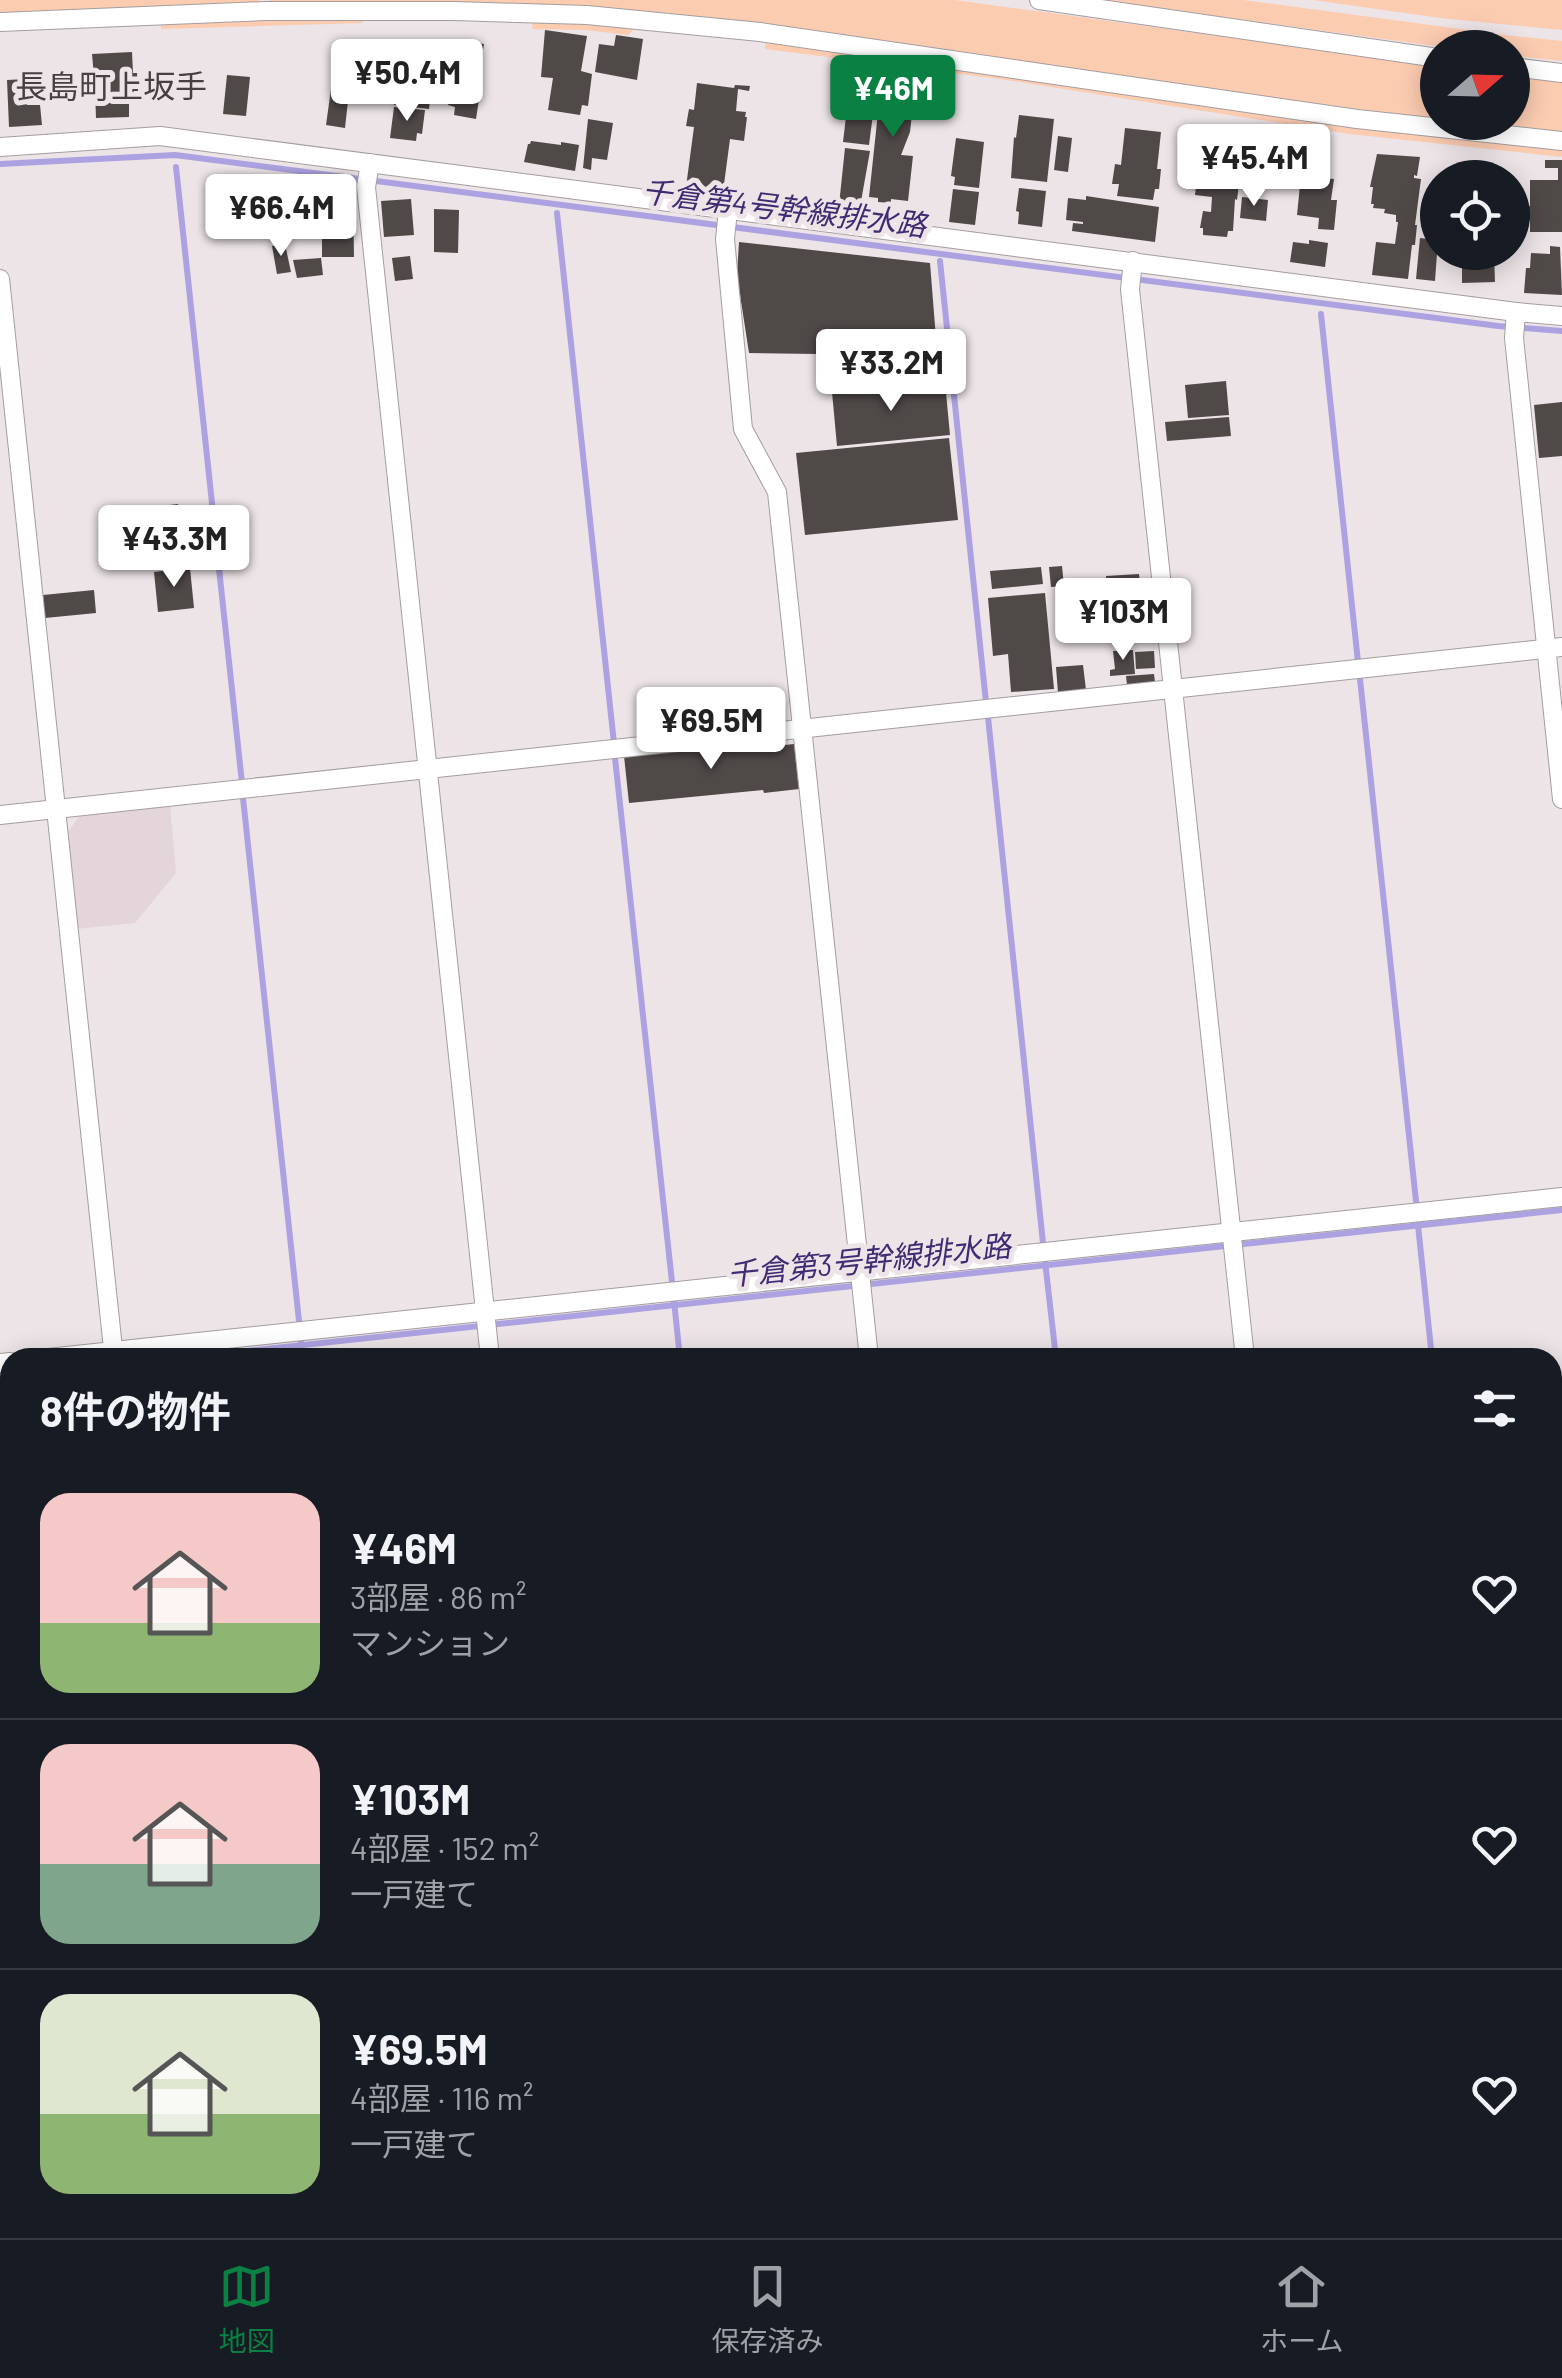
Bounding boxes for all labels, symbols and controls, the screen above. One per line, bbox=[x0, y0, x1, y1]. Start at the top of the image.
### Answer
north arrow bbox=[1420, 30, 1530, 140]
map controls bbox=[1420, 30, 1530, 270]
pin: ¥50.4M bbox=[326, 39, 488, 124]
text: ¥50.4M bbox=[353, 52, 461, 90]
pin: ¥46M bbox=[834, 55, 952, 140]
district label: 長島町上坂手 bbox=[15, 66, 207, 104]
text: ¥46M bbox=[852, 68, 934, 106]
pin: ¥45.4M bbox=[1173, 124, 1335, 209]
text: ¥45.4M bbox=[1199, 137, 1309, 175]
button: locate bbox=[1420, 160, 1530, 270]
water label: 千倉第4号幹線排水路 bbox=[640, 172, 931, 243]
pin: ¥66.4M bbox=[200, 174, 362, 259]
text: ¥66.4M bbox=[227, 187, 335, 225]
pin: ¥33.2M bbox=[810, 329, 972, 414]
text: ¥33.2M bbox=[838, 342, 944, 380]
pin: ¥43.3M bbox=[93, 505, 255, 590]
text: ¥43.3M bbox=[120, 518, 228, 556]
pin: ¥103M bbox=[1053, 578, 1193, 663]
text: ¥103M bbox=[1077, 591, 1169, 629]
pin: ¥69.5M bbox=[630, 687, 792, 772]
text: ¥69.5M bbox=[659, 700, 763, 738]
water label: 千倉第3号幹線排水路 bbox=[725, 1226, 1015, 1292]
icon: filters bbox=[1467, 1381, 1522, 1436]
text: 8件の物件 bbox=[40, 1385, 231, 1435]
text: ¥46M bbox=[350, 1522, 457, 1572]
icon: home bbox=[120, 1533, 240, 1653]
icon: heart bbox=[1467, 1566, 1522, 1621]
text: 3部屋 · 86 m² bbox=[350, 1577, 526, 1615]
text: マンション bbox=[350, 1623, 510, 1661]
text: ¥103M bbox=[350, 1773, 470, 1823]
icon: home bbox=[120, 1784, 240, 1904]
icon: heart bbox=[1467, 1817, 1522, 1872]
text: 4部屋 · 152 m² bbox=[350, 1828, 539, 1866]
text: 一戸建て bbox=[350, 1874, 478, 1912]
text: ¥69.5M bbox=[350, 2023, 488, 2073]
icon: home bbox=[120, 2034, 240, 2154]
icon: heart bbox=[1467, 2067, 1522, 2122]
text: 4部屋 · 116 m² bbox=[350, 2078, 533, 2116]
text: 一戸建て bbox=[350, 2124, 478, 2162]
tab: 地図 bbox=[218, 2259, 274, 2359]
tab: 保存済み bbox=[711, 2259, 823, 2359]
tab: ホーム bbox=[1260, 2259, 1344, 2359]

